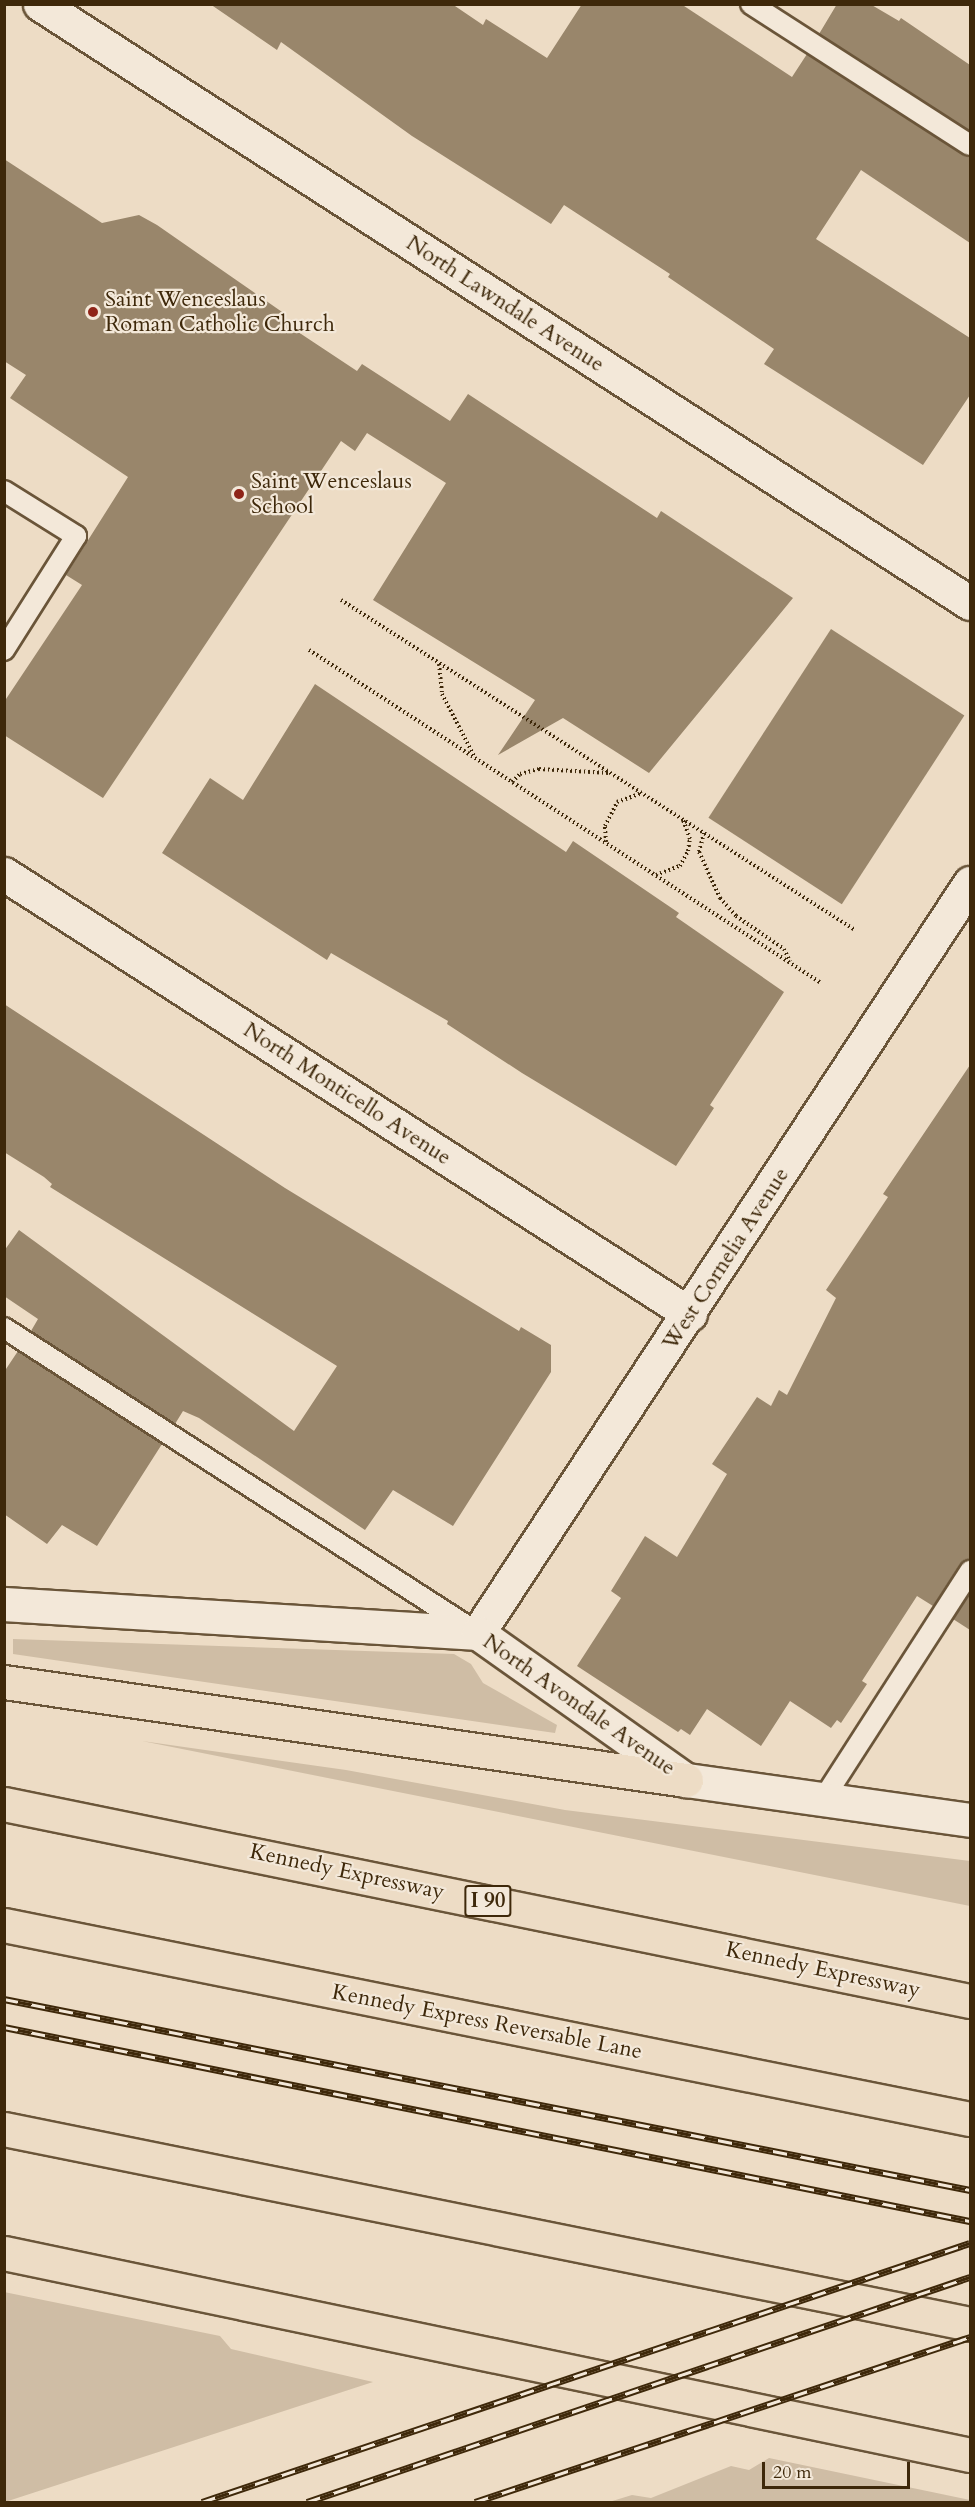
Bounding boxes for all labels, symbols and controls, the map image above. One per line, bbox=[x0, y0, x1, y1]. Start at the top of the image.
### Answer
street label: North Lawndale Avenue bbox=[401, 230, 609, 378]
place label: Saint Wenceslaus Roman Catholic Church bbox=[105, 286, 335, 338]
marker: Saint Wenceslaus Roman Catholic Church bbox=[86, 305, 100, 319]
place label: Saint Wenceslaus School bbox=[251, 468, 412, 520]
marker: Saint Wenceslaus School bbox=[232, 487, 246, 501]
street label: North Monticello Avenue bbox=[238, 1017, 456, 1171]
street label: West Cornelia Avenue bbox=[657, 1163, 795, 1355]
street label: North Avondale Avenue bbox=[478, 1629, 680, 1781]
street label: Kennedy Expressway bbox=[247, 1838, 447, 1906]
road number: I 90 bbox=[464, 1883, 512, 1919]
street label: Kennedy Expressway bbox=[723, 1936, 923, 2004]
street label: Kennedy Express Reversable Lane bbox=[330, 1979, 644, 2065]
scale bar bbox=[765, 2450, 914, 2488]
text: 20 m bbox=[773, 2460, 812, 2485]

